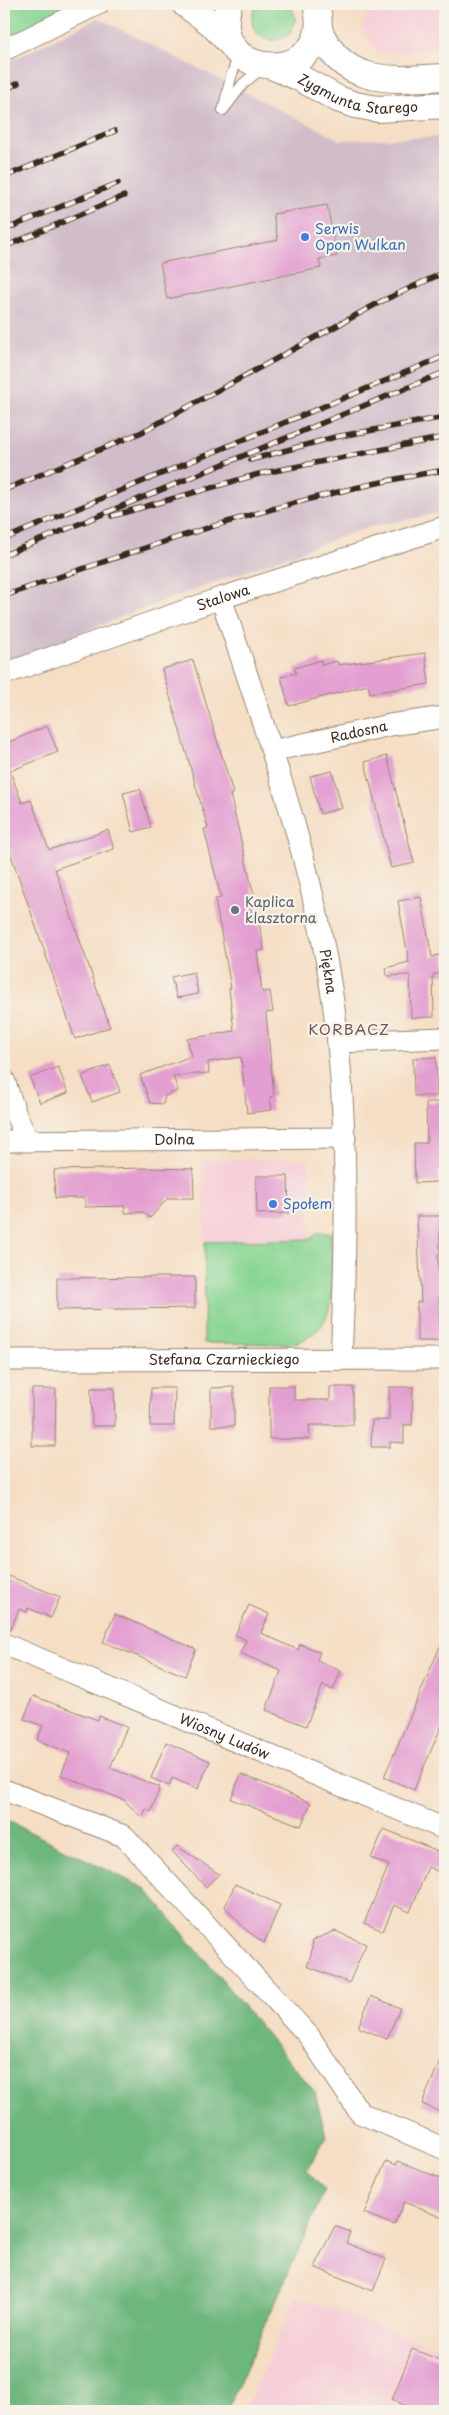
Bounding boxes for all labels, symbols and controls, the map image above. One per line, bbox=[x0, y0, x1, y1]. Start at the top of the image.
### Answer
street label: Zygmunta Starego bbox=[294, 68, 418, 119]
place label: Serwis Opon Wulkan bbox=[315, 218, 406, 255]
marker: Serwis Opon Wulkan bbox=[299, 231, 311, 243]
street label: Stalowa bbox=[193, 579, 252, 616]
street label: Radosna bbox=[328, 715, 390, 748]
place label: Kaplica klasztorna bbox=[245, 891, 317, 928]
marker: Kaplica klasztorna bbox=[229, 904, 241, 916]
street label: Piękna bbox=[314, 947, 343, 996]
district label: KORBACZ bbox=[308, 1017, 390, 1040]
street label: Dolna bbox=[154, 1128, 195, 1150]
place label: Społem bbox=[283, 1193, 332, 1214]
marker: Społem bbox=[267, 1198, 279, 1210]
street label: Stefana Czarnieckiego bbox=[148, 1348, 300, 1370]
street label: Wiosny Ludów bbox=[176, 1708, 273, 1764]

